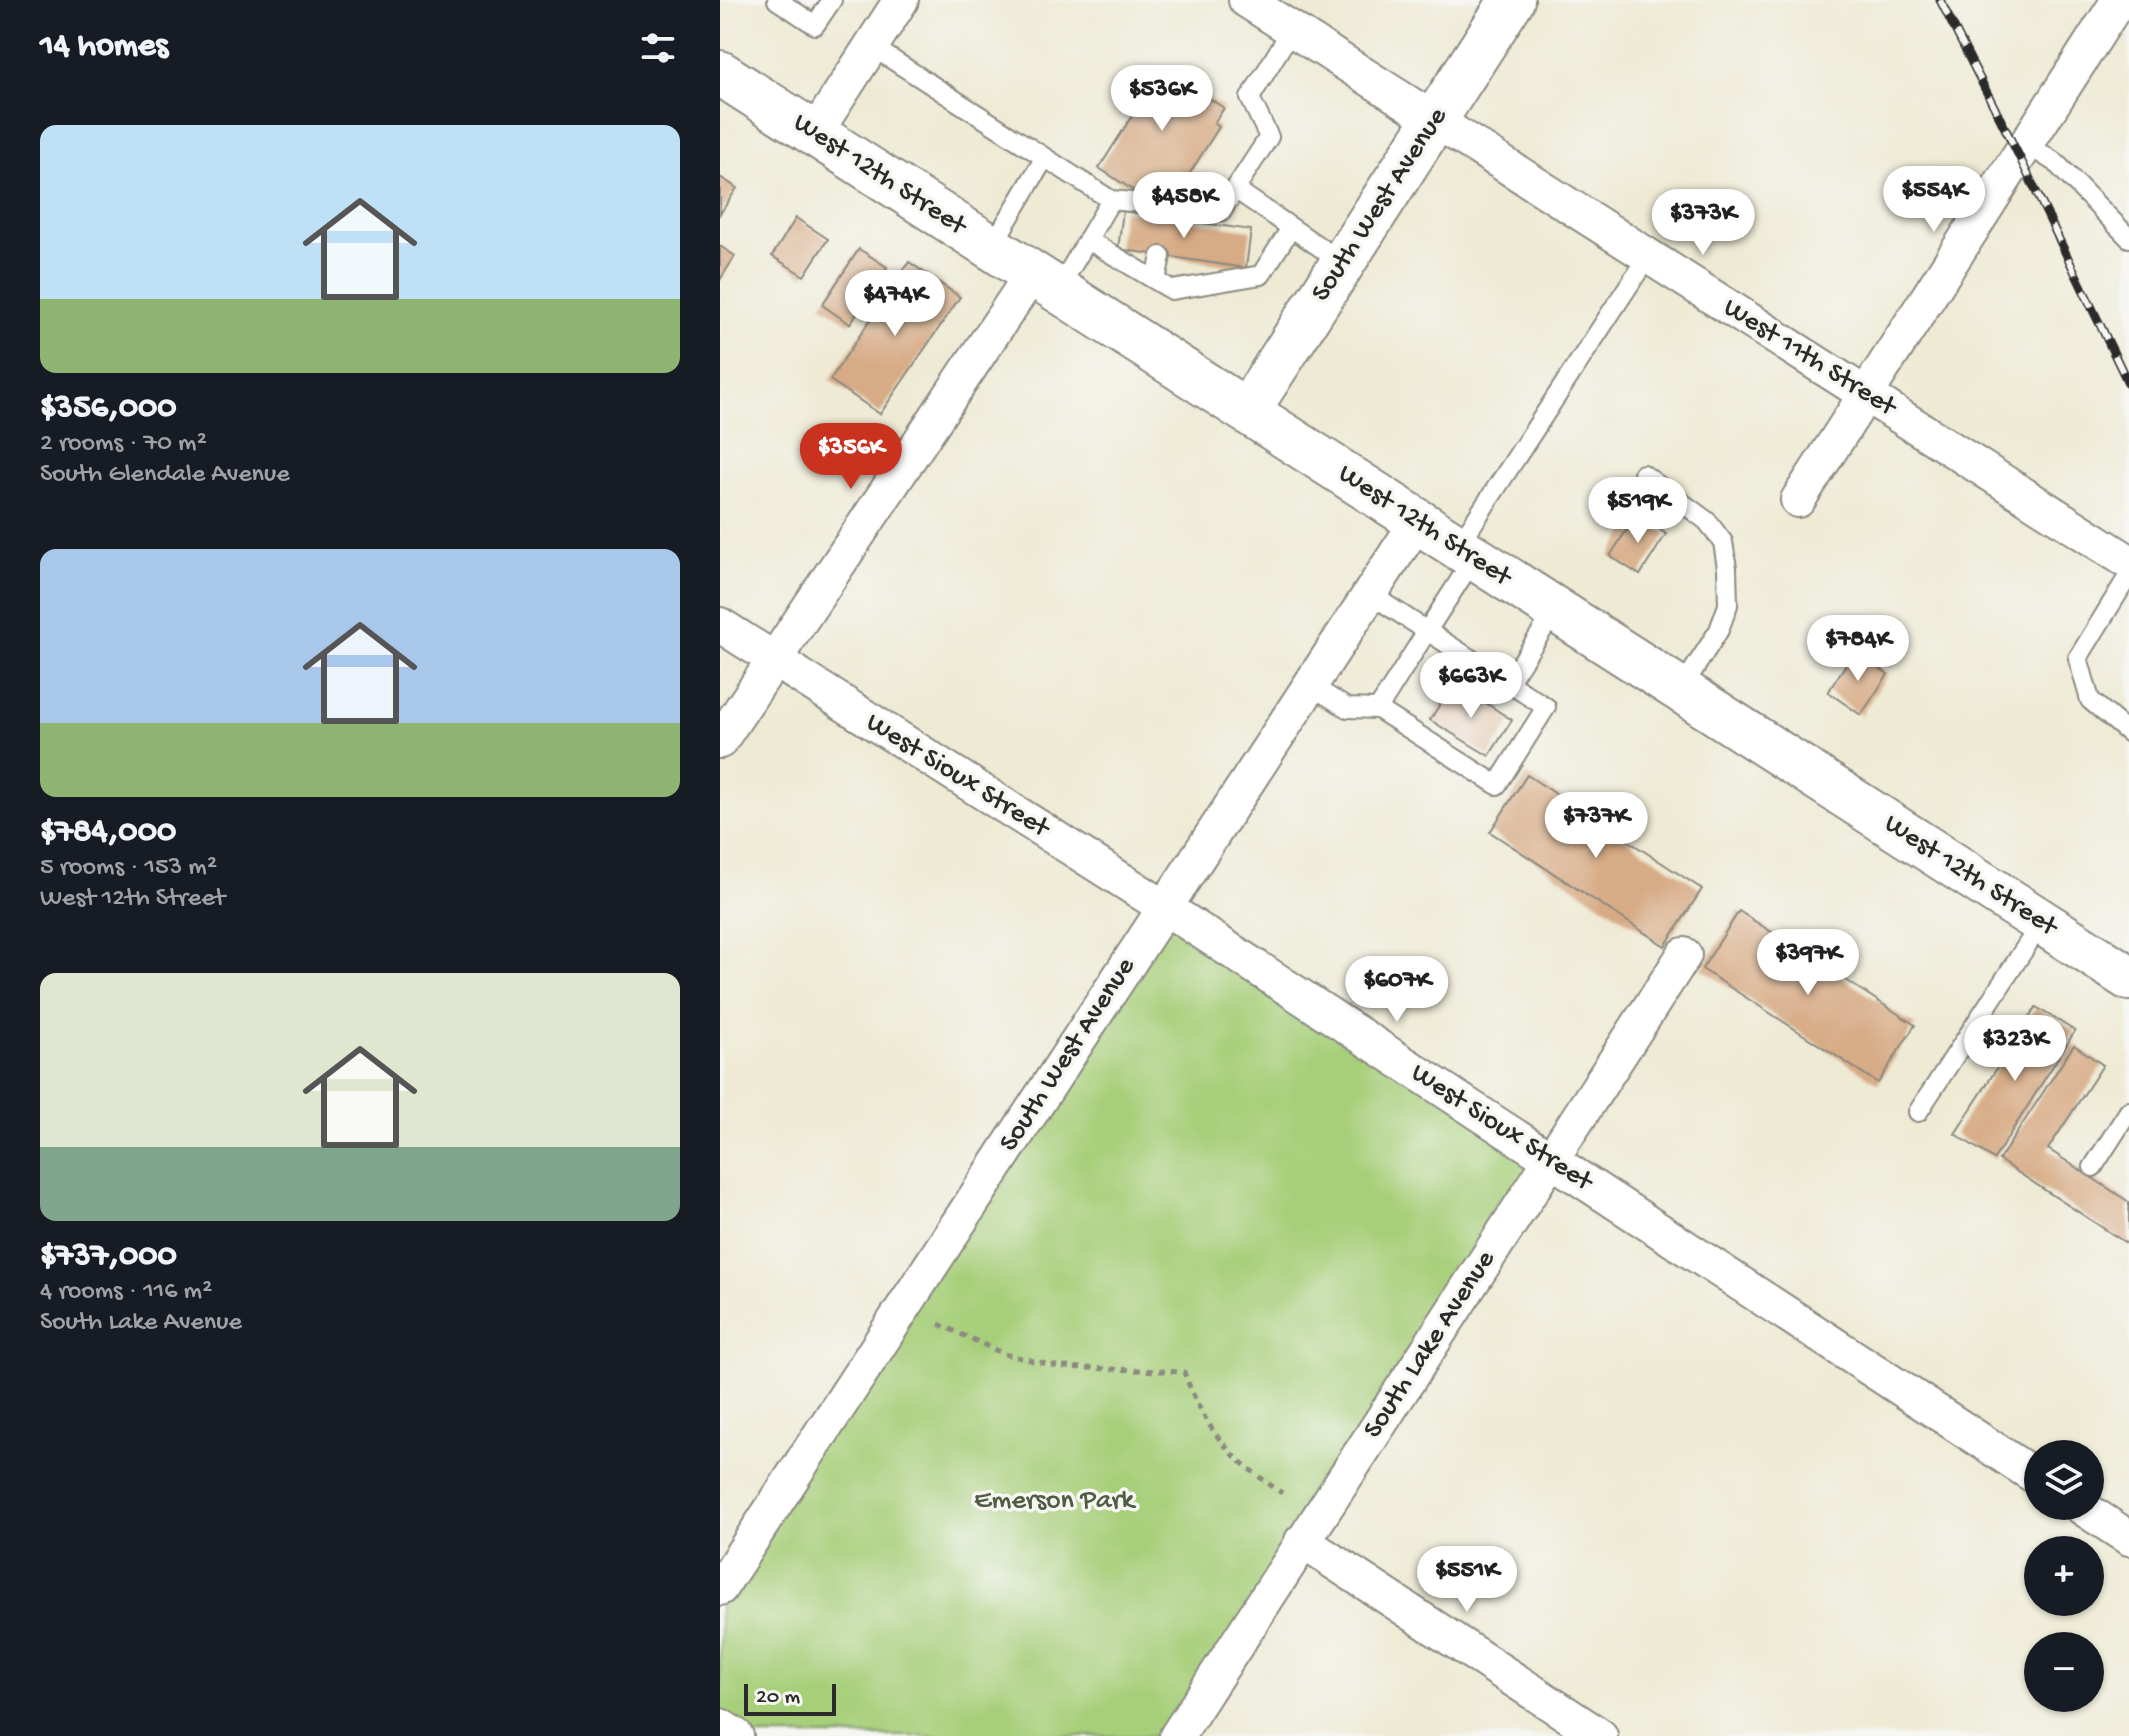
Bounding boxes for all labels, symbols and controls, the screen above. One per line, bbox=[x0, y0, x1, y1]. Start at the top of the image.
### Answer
icon: filters bbox=[636, 26, 680, 70]
text: 14 homes bbox=[40, 28, 168, 68]
pin: $536K bbox=[1106, 65, 1218, 133]
text: $536K bbox=[1129, 75, 1195, 106]
street label: South West Avenue bbox=[1305, 101, 1455, 308]
street label: West 12th Street bbox=[786, 107, 974, 245]
pin: $554K bbox=[1878, 166, 1990, 234]
pin: $458K bbox=[1128, 172, 1240, 240]
text: $554K bbox=[1901, 176, 1967, 207]
icon: home bbox=[288, 177, 432, 321]
text: $458K bbox=[1151, 182, 1217, 213]
pin: $373K bbox=[1647, 189, 1759, 257]
text: $373K bbox=[1670, 199, 1736, 230]
pin: $474K bbox=[839, 270, 951, 338]
text: $474K bbox=[863, 280, 927, 311]
street label: West 11th Street bbox=[1717, 292, 1903, 426]
text: $356,000 bbox=[40, 389, 177, 429]
pin: $356K bbox=[795, 423, 907, 491]
text: 2 rooms · 70 m² bbox=[40, 429, 207, 460]
text: $356K bbox=[818, 433, 884, 464]
street label: West 12th Street bbox=[1331, 458, 1519, 596]
text: South Glendale Avenue bbox=[40, 460, 290, 491]
pin: $519K bbox=[1582, 477, 1694, 545]
text: $519K bbox=[1606, 487, 1670, 518]
icon: home bbox=[288, 601, 432, 745]
pin: $784K bbox=[1802, 615, 1914, 683]
text: $784K bbox=[1825, 625, 1891, 656]
pin: $663K bbox=[1415, 652, 1527, 720]
text: $663K bbox=[1438, 662, 1504, 693]
street label: West Sioux Street bbox=[859, 707, 1057, 847]
pin: $737K bbox=[1540, 792, 1652, 860]
text: $737K bbox=[1563, 802, 1629, 833]
street label: West 12th Street bbox=[1877, 808, 2065, 946]
text: $784,000 bbox=[40, 813, 176, 853]
text: 5 rooms · 153 m² bbox=[40, 853, 217, 884]
text: West 12th Street bbox=[40, 884, 225, 915]
pin: $397K bbox=[1752, 929, 1864, 997]
text: $397K bbox=[1775, 939, 1841, 970]
street label: South West Avenue bbox=[993, 951, 1143, 1158]
pin: $607K bbox=[1341, 956, 1453, 1024]
text: $607K bbox=[1363, 966, 1431, 997]
pin: $323K bbox=[1959, 1015, 2071, 1083]
icon: home bbox=[288, 1025, 432, 1169]
text: $323K bbox=[1982, 1025, 2048, 1056]
street label: West Sioux Street bbox=[1404, 1057, 1600, 1200]
text: $737,000 bbox=[40, 1237, 177, 1277]
street label: South Lake Avenue bbox=[1357, 1244, 1503, 1445]
text: 4 rooms · 116 m² bbox=[40, 1277, 212, 1308]
text: South Lake Avenue bbox=[40, 1308, 242, 1339]
map controls bbox=[2024, 1440, 2104, 1712]
button: layers bbox=[2024, 1440, 2104, 1520]
park label: Emerson Park bbox=[974, 1485, 1136, 1518]
button: + bbox=[2024, 1536, 2104, 1616]
pin: $551K bbox=[1411, 1546, 1523, 1614]
text: $551K bbox=[1435, 1556, 1499, 1587]
button: − bbox=[2024, 1632, 2104, 1712]
scale bar bbox=[744, 1680, 836, 1716]
text: 20 m bbox=[756, 1685, 800, 1711]

